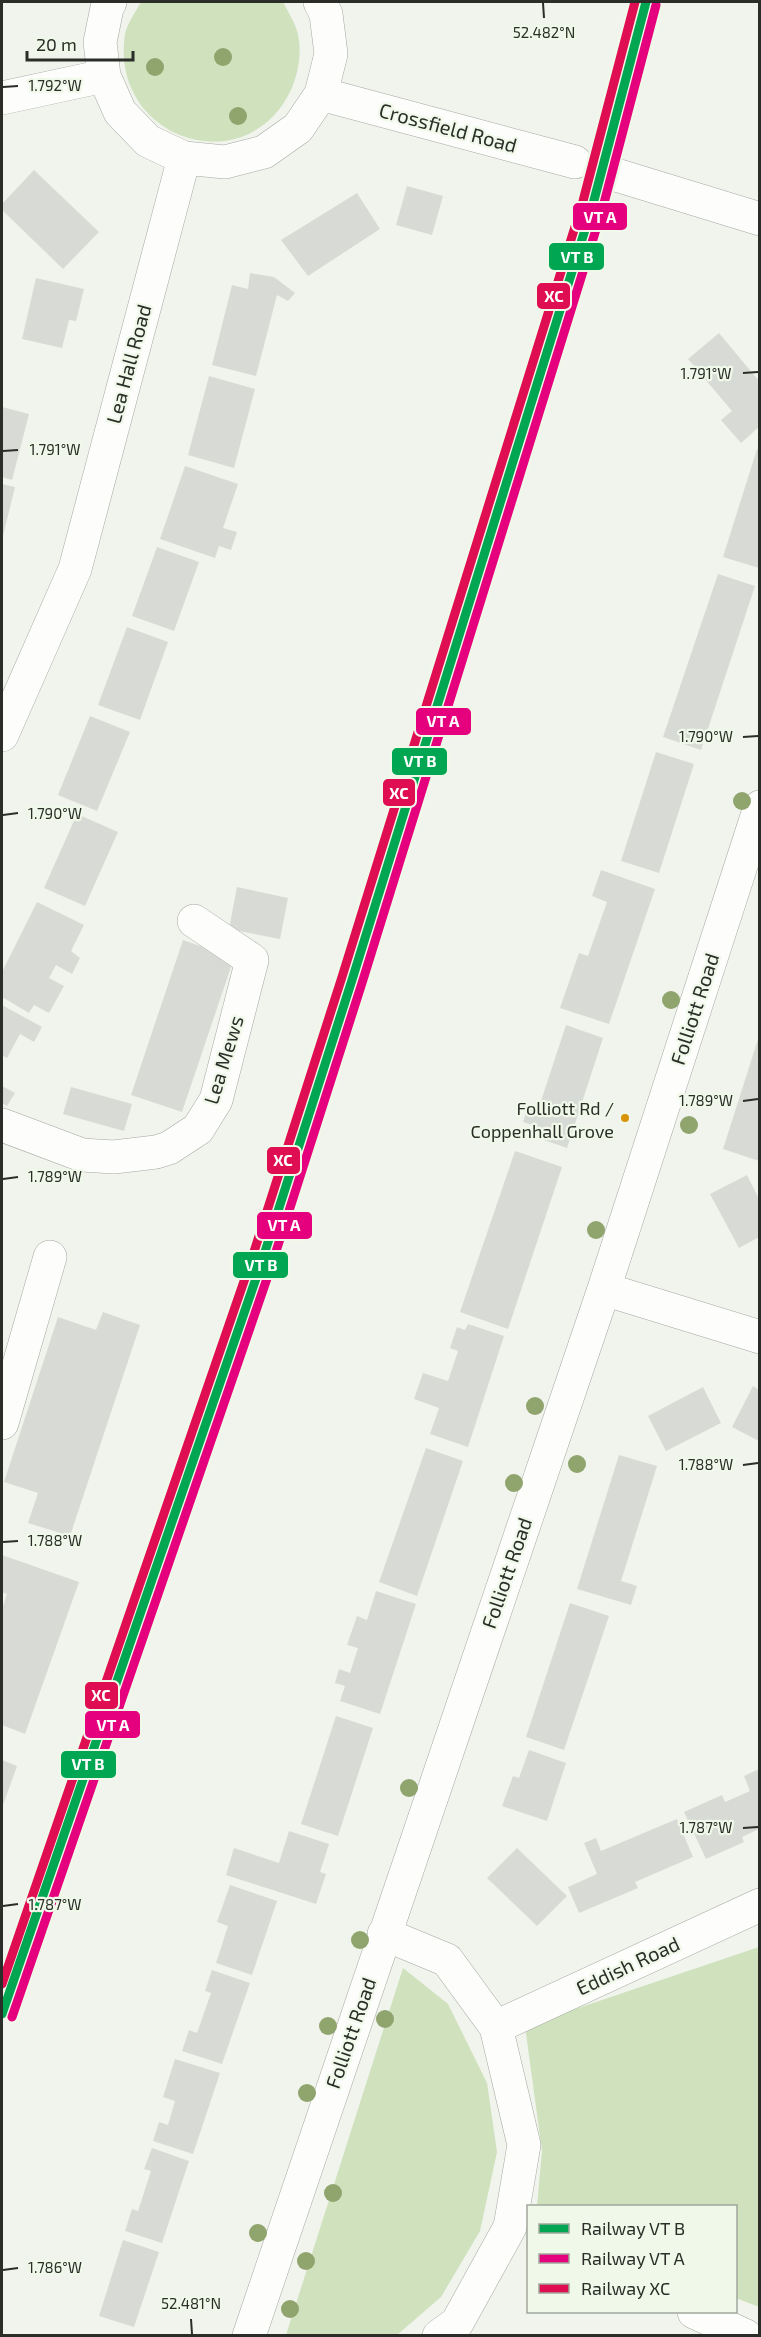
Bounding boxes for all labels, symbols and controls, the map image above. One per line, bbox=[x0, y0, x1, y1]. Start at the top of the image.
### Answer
text: 52.482°N bbox=[513, 23, 575, 41]
scale bar bbox=[27, 24, 134, 62]
text: 20 m bbox=[36, 33, 77, 55]
text: 1.792°W bbox=[28, 76, 82, 94]
street label: Crossfield Road bbox=[377, 97, 520, 157]
line badge: VT A bbox=[572, 202, 628, 231]
text: VT A bbox=[583, 207, 617, 226]
line badge: VT B bbox=[548, 242, 605, 271]
text: VT B bbox=[560, 247, 594, 266]
line badge: XC bbox=[536, 282, 571, 310]
text: XC bbox=[544, 286, 564, 305]
street label: Lea Hall Road bbox=[101, 301, 156, 426]
text: 1.791°W bbox=[681, 364, 731, 382]
text: 1.791°W bbox=[30, 440, 80, 458]
line badge: VT A bbox=[415, 707, 472, 736]
text: VT A bbox=[426, 711, 460, 730]
text: 1.790°W bbox=[679, 727, 733, 745]
line badge: VT B bbox=[391, 747, 448, 776]
text: VT B bbox=[403, 751, 437, 770]
line badge: XC bbox=[382, 778, 416, 807]
text: XC bbox=[389, 783, 409, 802]
text: 1.790°W bbox=[28, 804, 82, 822]
street label: Folliott Road bbox=[665, 950, 723, 1067]
street label: Lea Mews bbox=[198, 1013, 248, 1107]
text: 1.789°W bbox=[679, 1091, 733, 1109]
place label: Folliott Rd / Coppenhall Grove bbox=[470, 1097, 614, 1142]
marker: Folliott Rd / Coppenhall Grove bbox=[619, 1112, 631, 1124]
line badge: XC bbox=[266, 1146, 301, 1175]
text: XC bbox=[273, 1150, 293, 1169]
text: 1.789°W bbox=[28, 1167, 82, 1185]
line badge: VT A bbox=[256, 1211, 313, 1240]
text: VT A bbox=[267, 1215, 301, 1234]
line badge: VT B bbox=[232, 1251, 289, 1279]
text: VT B bbox=[244, 1255, 278, 1274]
text: 1.788°W bbox=[679, 1455, 733, 1473]
street label: Folliott Road bbox=[476, 1514, 536, 1631]
text: 1.788°W bbox=[28, 1531, 82, 1549]
line badge: XC bbox=[84, 1681, 119, 1710]
text: XC bbox=[91, 1685, 111, 1704]
line badge: VT A bbox=[84, 1710, 141, 1739]
text: VT A bbox=[96, 1715, 130, 1734]
line badge: VT B bbox=[60, 1750, 117, 1779]
text: VT B bbox=[71, 1754, 105, 1773]
text: 1.787°W bbox=[680, 1818, 733, 1836]
text: 1.787°W bbox=[29, 1895, 82, 1913]
street label: Eddish Road bbox=[572, 1931, 683, 2000]
street label: Folliott Road bbox=[320, 1974, 380, 2091]
legend bbox=[527, 2205, 737, 2313]
text: Railway VT B bbox=[581, 2217, 685, 2239]
text: Railway VT A bbox=[581, 2247, 686, 2269]
text: 1.786°W bbox=[28, 2258, 82, 2276]
text: Railway XC bbox=[581, 2277, 670, 2299]
text: 52.481°N bbox=[161, 2294, 221, 2312]

